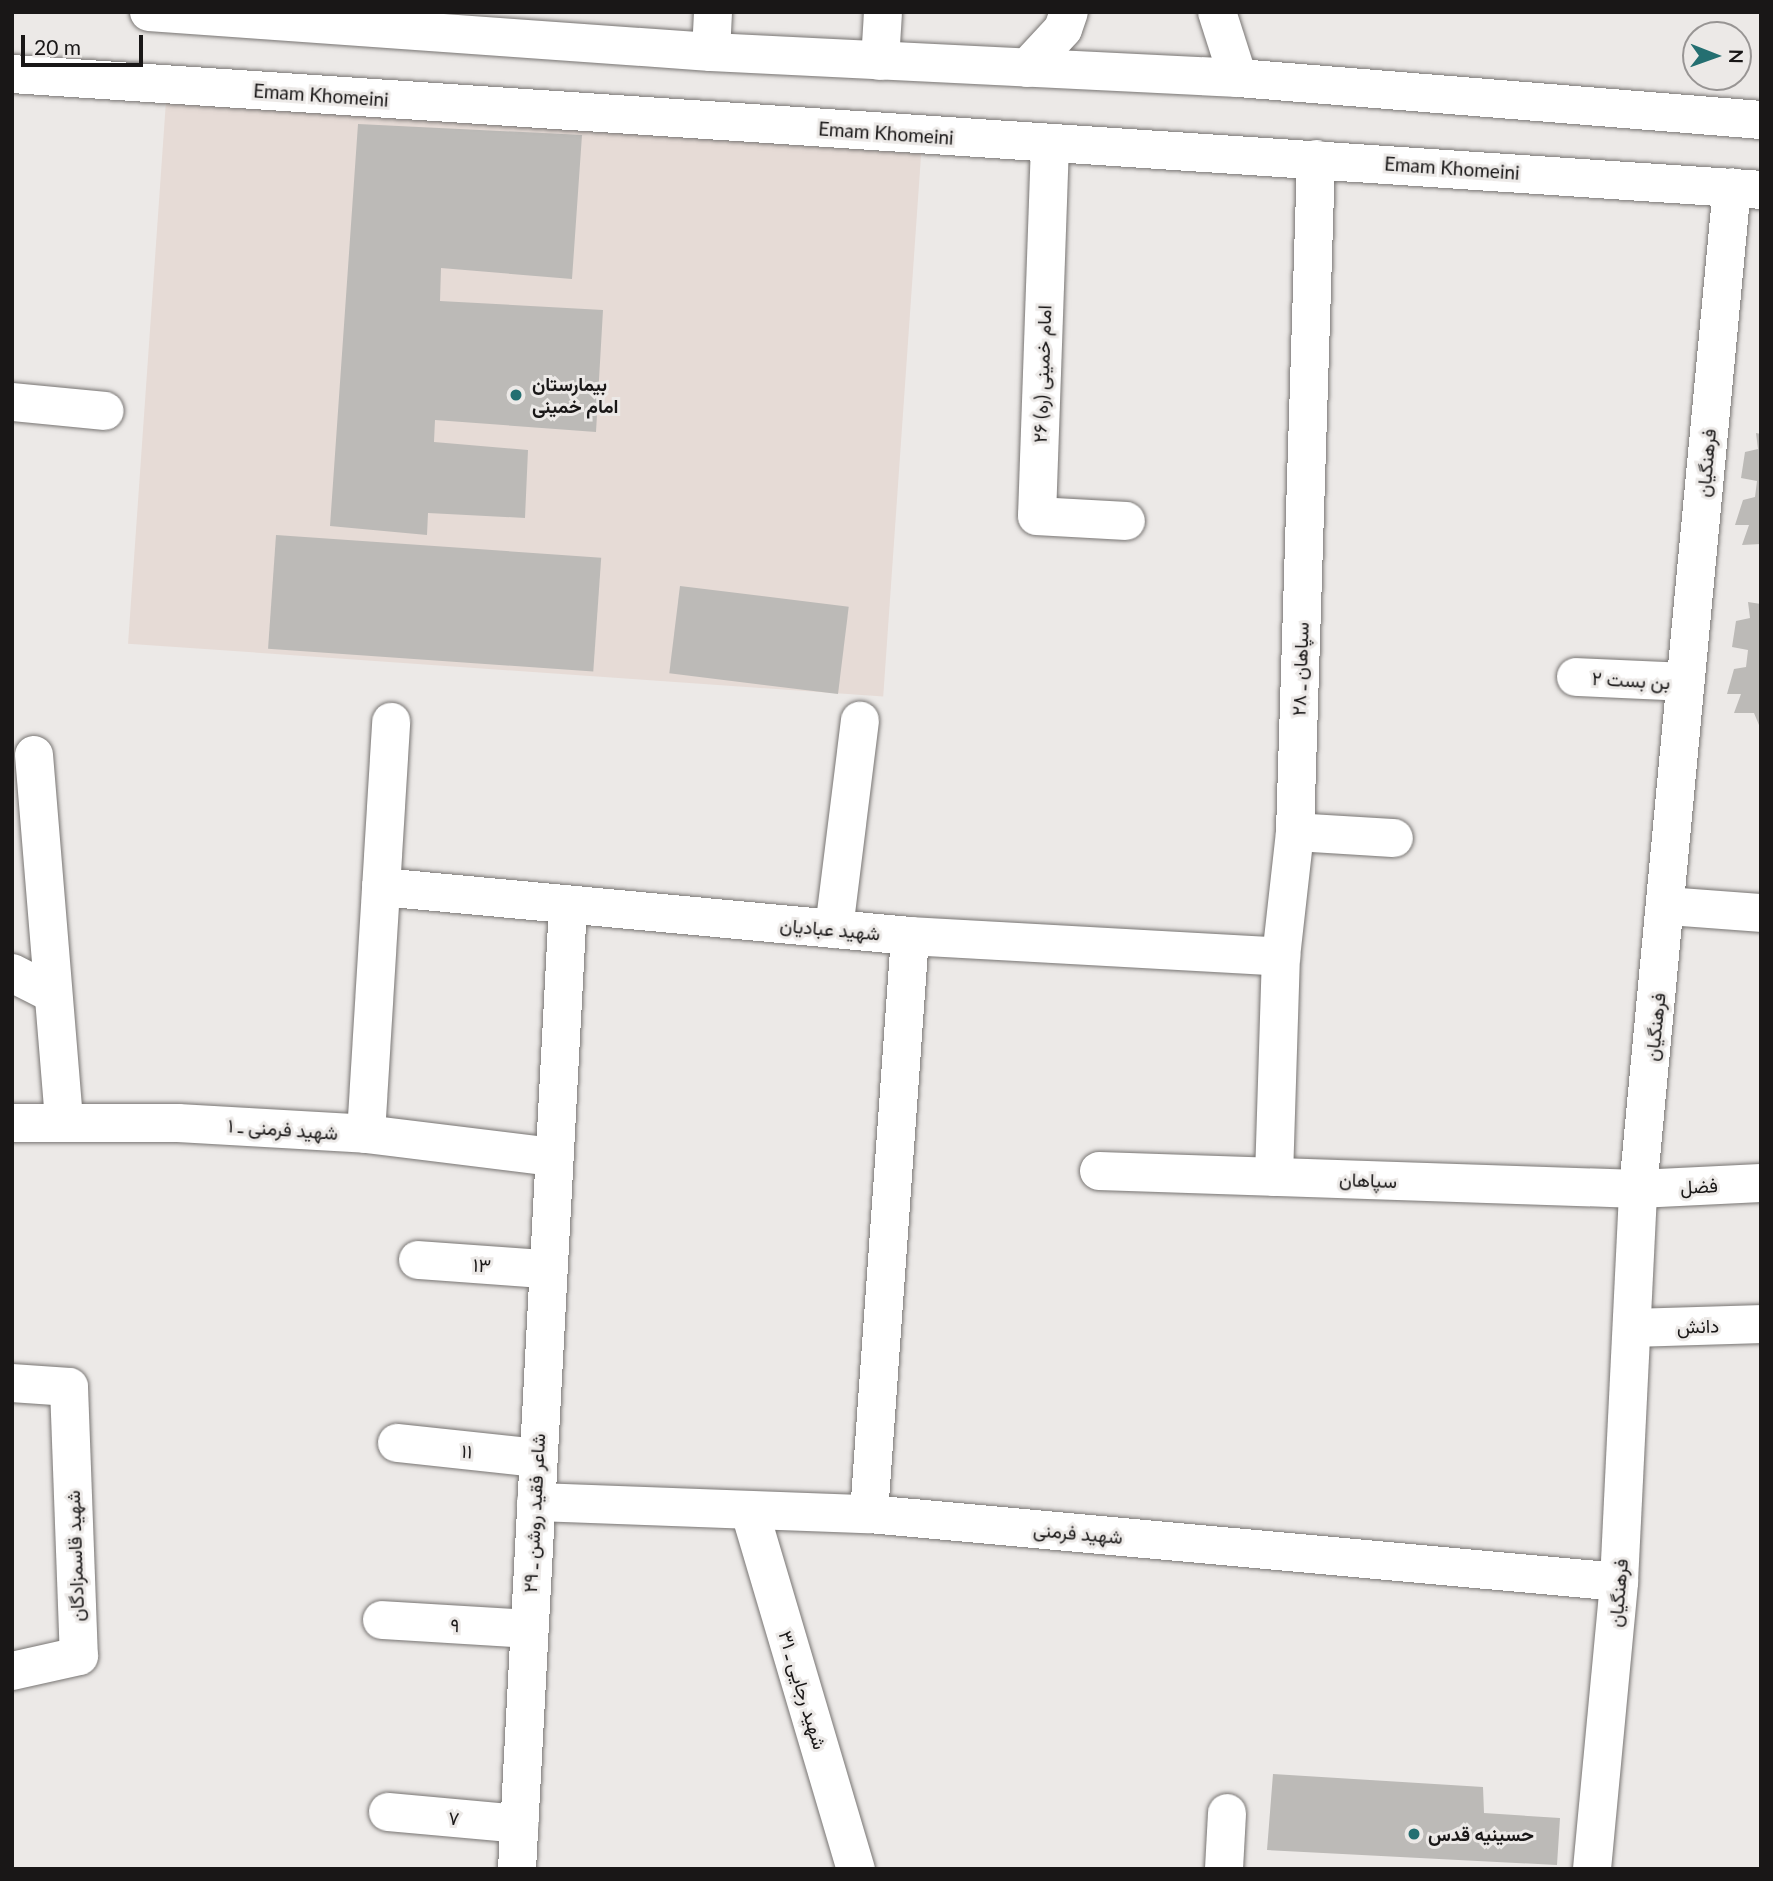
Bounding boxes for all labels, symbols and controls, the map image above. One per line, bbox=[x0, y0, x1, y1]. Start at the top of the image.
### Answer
scale bar bbox=[24, 21, 147, 65]
north arrow bbox=[1682, 21, 1752, 91]
text: 20 m bbox=[34, 34, 81, 59]
text: N bbox=[1725, 49, 1748, 64]
street label: Emam Khomeini bbox=[253, 79, 389, 111]
street label: Emam Khomeini bbox=[818, 117, 954, 149]
street label: Emam Khomeini bbox=[1384, 152, 1520, 184]
street label: امام خمینی (ره) ۲۶ bbox=[1028, 305, 1056, 443]
place label: بیمارستان امام خمینی bbox=[532, 373, 618, 417]
marker: بیمارستان امام خمینی bbox=[506, 385, 526, 405]
street label: فرهنگیان bbox=[1692, 428, 1720, 498]
street label: سپاهان ـ ۲۸ bbox=[1287, 622, 1313, 716]
street label: بن بست ۲ bbox=[1591, 667, 1671, 693]
street label: شهید عبادیان bbox=[779, 913, 881, 945]
street label: فرهنگیان bbox=[1640, 992, 1670, 1062]
street label: شهید فرمنی ـ ۱ bbox=[227, 1114, 339, 1144]
street label: سپاهان bbox=[1339, 1168, 1397, 1192]
street label: فضل bbox=[1680, 1174, 1718, 1198]
street label: ۱۳ bbox=[472, 1253, 492, 1277]
street label: دانش bbox=[1676, 1314, 1720, 1338]
street label: شاعر فقید روشن ـ ۲۹ bbox=[518, 1433, 550, 1593]
street label: ۱۱ bbox=[460, 1439, 474, 1463]
street label: شهید قاسمزادگان bbox=[61, 1490, 89, 1622]
street label: شهید فرمنی bbox=[1032, 1518, 1124, 1548]
street label: فرهنگیان bbox=[1604, 1558, 1632, 1628]
street label: ۹ bbox=[450, 1613, 460, 1637]
street label: شهید رجایی ـ ۳۱ bbox=[774, 1628, 832, 1752]
street label: ۷ bbox=[447, 1806, 461, 1830]
place label: حسینیه قدس bbox=[1428, 1823, 1534, 1845]
marker: حسینیه قدس bbox=[1406, 1826, 1422, 1842]

